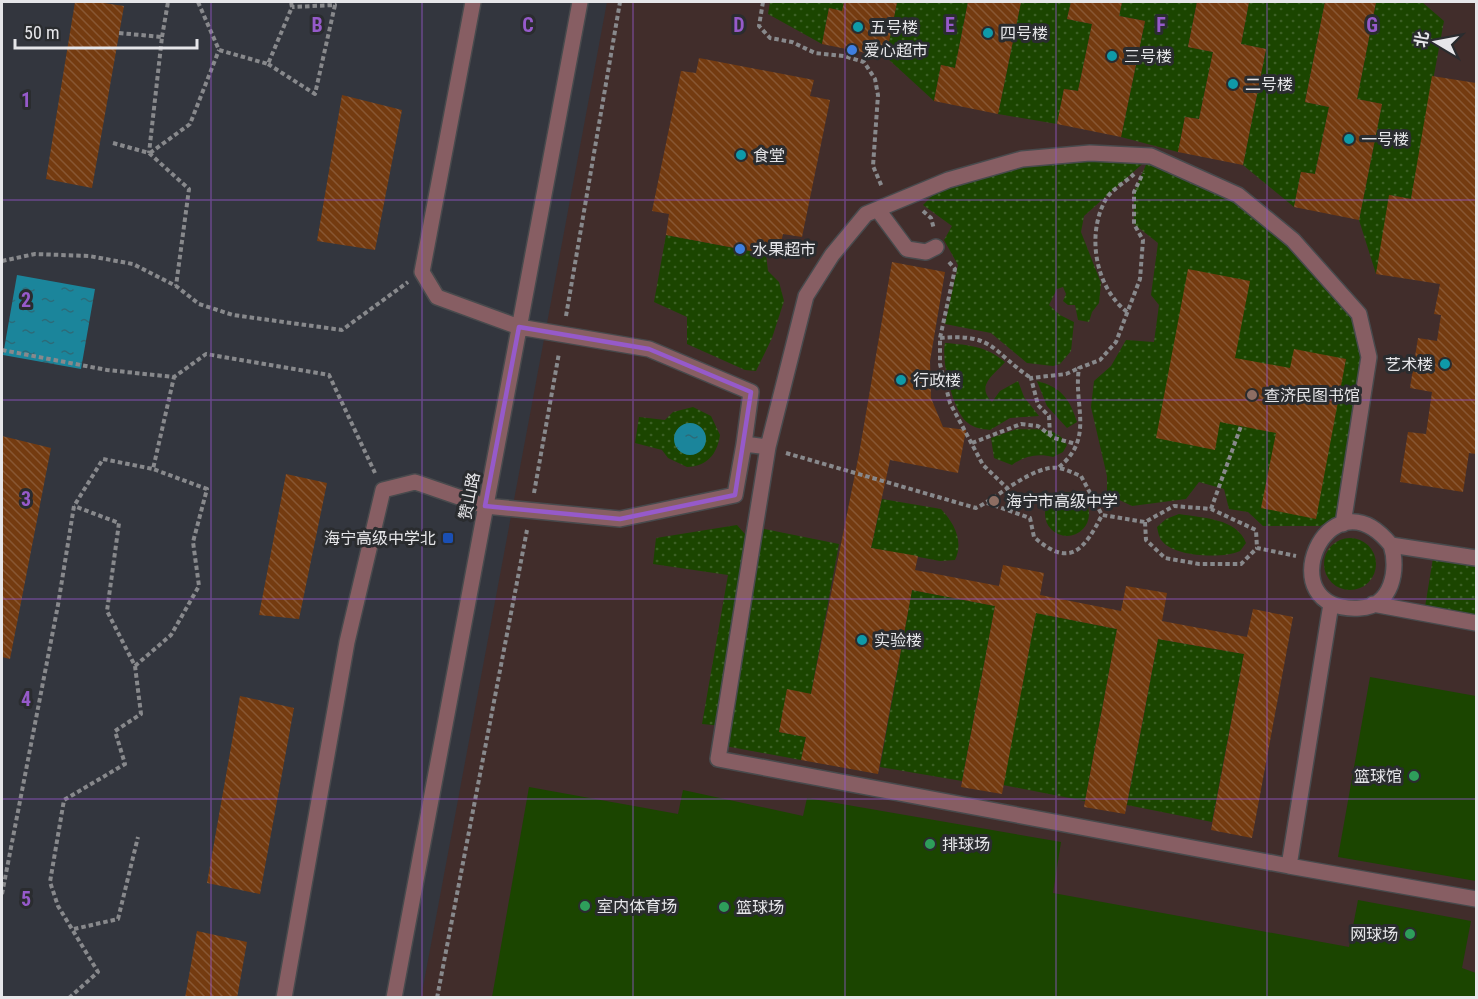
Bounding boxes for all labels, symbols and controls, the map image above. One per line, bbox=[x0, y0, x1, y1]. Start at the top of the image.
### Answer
scale bar bbox=[15, 12, 196, 50]
north arrow bbox=[1406, 12, 1466, 72]
text: B bbox=[311, 13, 323, 37]
text: C bbox=[522, 13, 534, 37]
text: D bbox=[733, 13, 745, 37]
text: E bbox=[945, 13, 955, 37]
text: F bbox=[1156, 13, 1166, 37]
text: G bbox=[1366, 13, 1378, 37]
place label: 五号楼 bbox=[870, 18, 918, 37]
marker: 五号楼 bbox=[851, 20, 865, 34]
text: 50 m bbox=[24, 22, 59, 43]
place label: 四号楼 bbox=[1000, 24, 1048, 43]
marker: 四号楼 bbox=[981, 26, 995, 40]
text: 北 bbox=[1411, 30, 1432, 49]
place label: 爱心超市 bbox=[864, 41, 928, 60]
marker: 爱心超市 bbox=[845, 43, 859, 57]
place label: 三号楼 bbox=[1124, 47, 1172, 66]
marker: 三号楼 bbox=[1105, 49, 1119, 63]
place label: 二号楼 bbox=[1245, 75, 1293, 94]
marker: 二号楼 bbox=[1226, 77, 1240, 91]
text: 1 bbox=[21, 88, 31, 112]
place label: 一号楼 bbox=[1361, 130, 1409, 149]
marker: 一号楼 bbox=[1342, 132, 1356, 146]
place label: 食堂 bbox=[753, 146, 785, 165]
marker: 食堂 bbox=[734, 148, 748, 162]
place label: 水果超市 bbox=[752, 240, 816, 259]
marker: 水果超市 bbox=[733, 242, 747, 256]
text: 2 bbox=[21, 288, 31, 312]
place label: 艺术楼 bbox=[1385, 355, 1433, 374]
marker: 艺术楼 bbox=[1438, 357, 1452, 371]
place label: 行政楼 bbox=[913, 371, 961, 390]
marker: 行政楼 bbox=[894, 373, 908, 387]
place label: 查济民图书馆 bbox=[1264, 386, 1360, 405]
marker: 查济民图书馆 bbox=[1245, 388, 1259, 402]
street label: 赞山路 bbox=[456, 471, 483, 521]
text: 3 bbox=[21, 487, 31, 511]
place label: 海宁市高级中学 bbox=[1006, 492, 1118, 511]
marker: 海宁市高级中学 bbox=[987, 494, 1001, 508]
place label: 海宁高级中学北 bbox=[324, 529, 436, 548]
marker: 海宁高级中学北 bbox=[441, 531, 455, 545]
place label: 实验楼 bbox=[874, 631, 922, 650]
marker: 实验楼 bbox=[855, 633, 869, 647]
text: 4 bbox=[21, 687, 31, 711]
place label: 篮球馆 bbox=[1354, 767, 1402, 786]
marker: 篮球馆 bbox=[1407, 769, 1421, 783]
place label: 排球场 bbox=[942, 835, 990, 854]
marker: 排球场 bbox=[923, 837, 937, 851]
text: 5 bbox=[21, 887, 31, 911]
place label: 室内体育场 bbox=[597, 897, 677, 916]
place label: 篮球场 bbox=[736, 898, 784, 917]
marker: 室内体育场 bbox=[578, 899, 592, 913]
marker: 篮球场 bbox=[717, 900, 731, 914]
place label: 网球场 bbox=[1350, 925, 1398, 944]
marker: 网球场 bbox=[1403, 927, 1417, 941]

